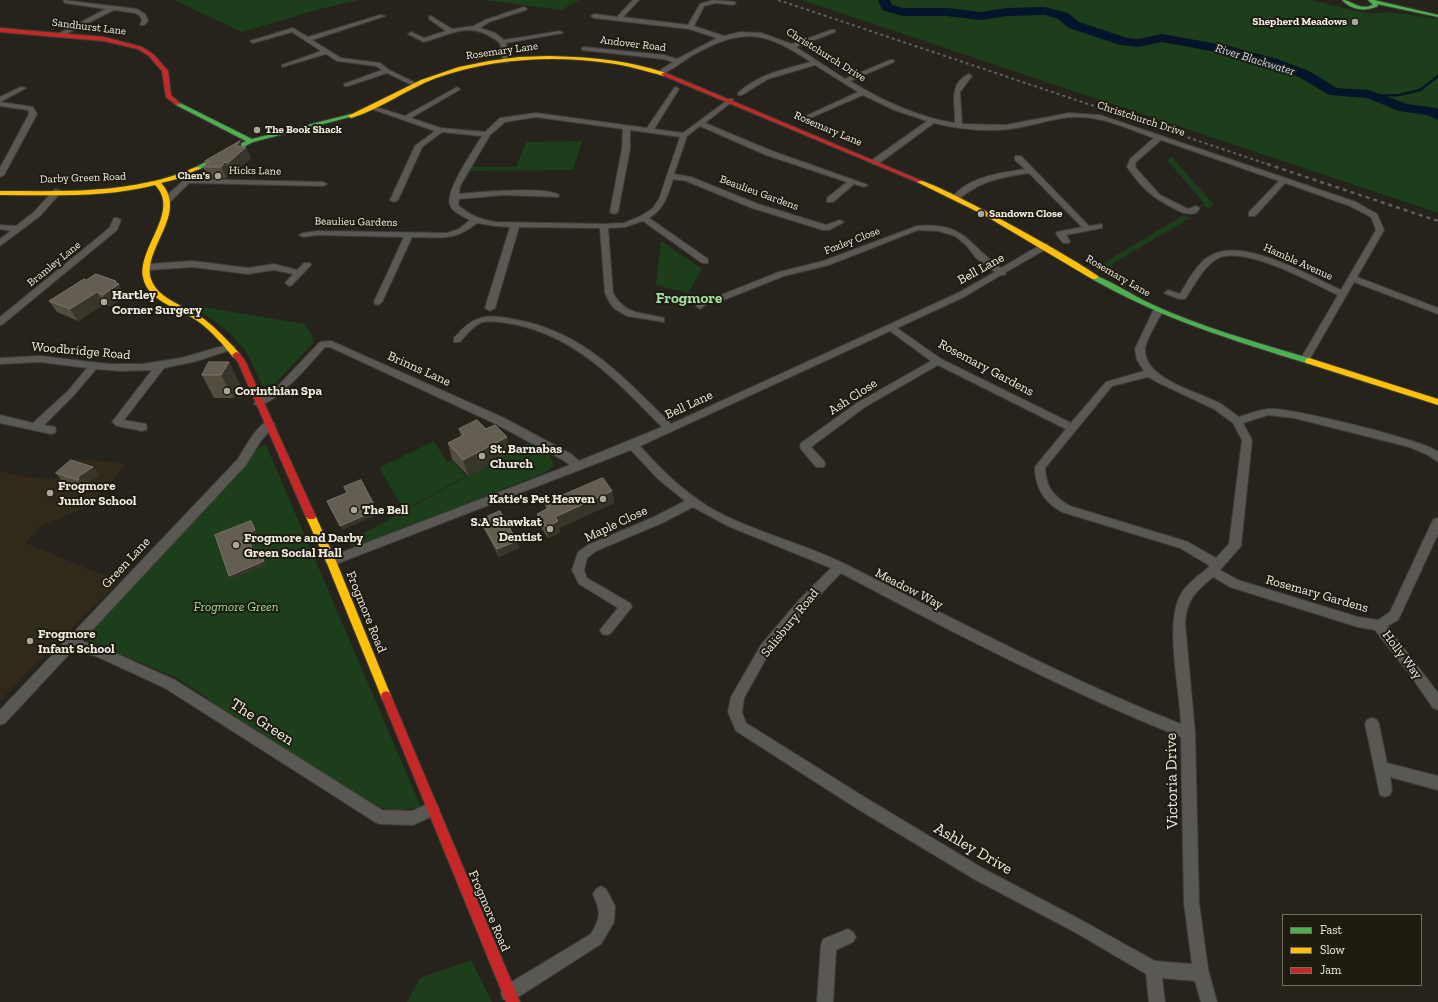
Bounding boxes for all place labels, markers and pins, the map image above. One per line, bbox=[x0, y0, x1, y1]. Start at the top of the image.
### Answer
place label: Shepherd Meadows bbox=[1252, 15, 1347, 29]
marker: Shepherd Meadows bbox=[1350, 17, 1360, 27]
place label: The Book Shack bbox=[265, 123, 342, 137]
marker: The Book Shack bbox=[252, 125, 262, 135]
place label: Chen's bbox=[177, 169, 210, 183]
marker: Chen's bbox=[213, 171, 223, 181]
place label: Sandown Close bbox=[989, 207, 1062, 221]
marker: Sandown Close bbox=[976, 209, 986, 219]
place label: Hartley Corner Surgery bbox=[112, 287, 202, 318]
marker: Hartley Corner Surgery bbox=[99, 297, 109, 307]
place label: Corinthian Spa bbox=[235, 383, 322, 399]
marker: Corinthian Spa bbox=[222, 386, 232, 396]
place label: St. Barnabas Church bbox=[490, 441, 562, 472]
marker: St. Barnabas Church bbox=[477, 451, 487, 461]
place label: Frogmore Junior School bbox=[58, 478, 136, 509]
marker: Frogmore Junior School bbox=[45, 488, 55, 498]
place label: Katie's Pet Heaven bbox=[489, 491, 595, 507]
marker: Katie's Pet Heaven bbox=[598, 494, 608, 504]
place label: The Bell bbox=[362, 502, 409, 518]
marker: The Bell bbox=[349, 505, 359, 515]
place label: S.A Shawkat Dentist bbox=[471, 514, 542, 545]
marker: S.A Shawkat Dentist bbox=[545, 524, 555, 534]
place label: Frogmore and Darby Green Social Hall bbox=[244, 530, 363, 561]
marker: Frogmore and Darby Green Social Hall bbox=[231, 540, 241, 550]
place label: Frogmore Infant School bbox=[38, 626, 115, 657]
marker: Frogmore Infant School bbox=[25, 636, 35, 646]

